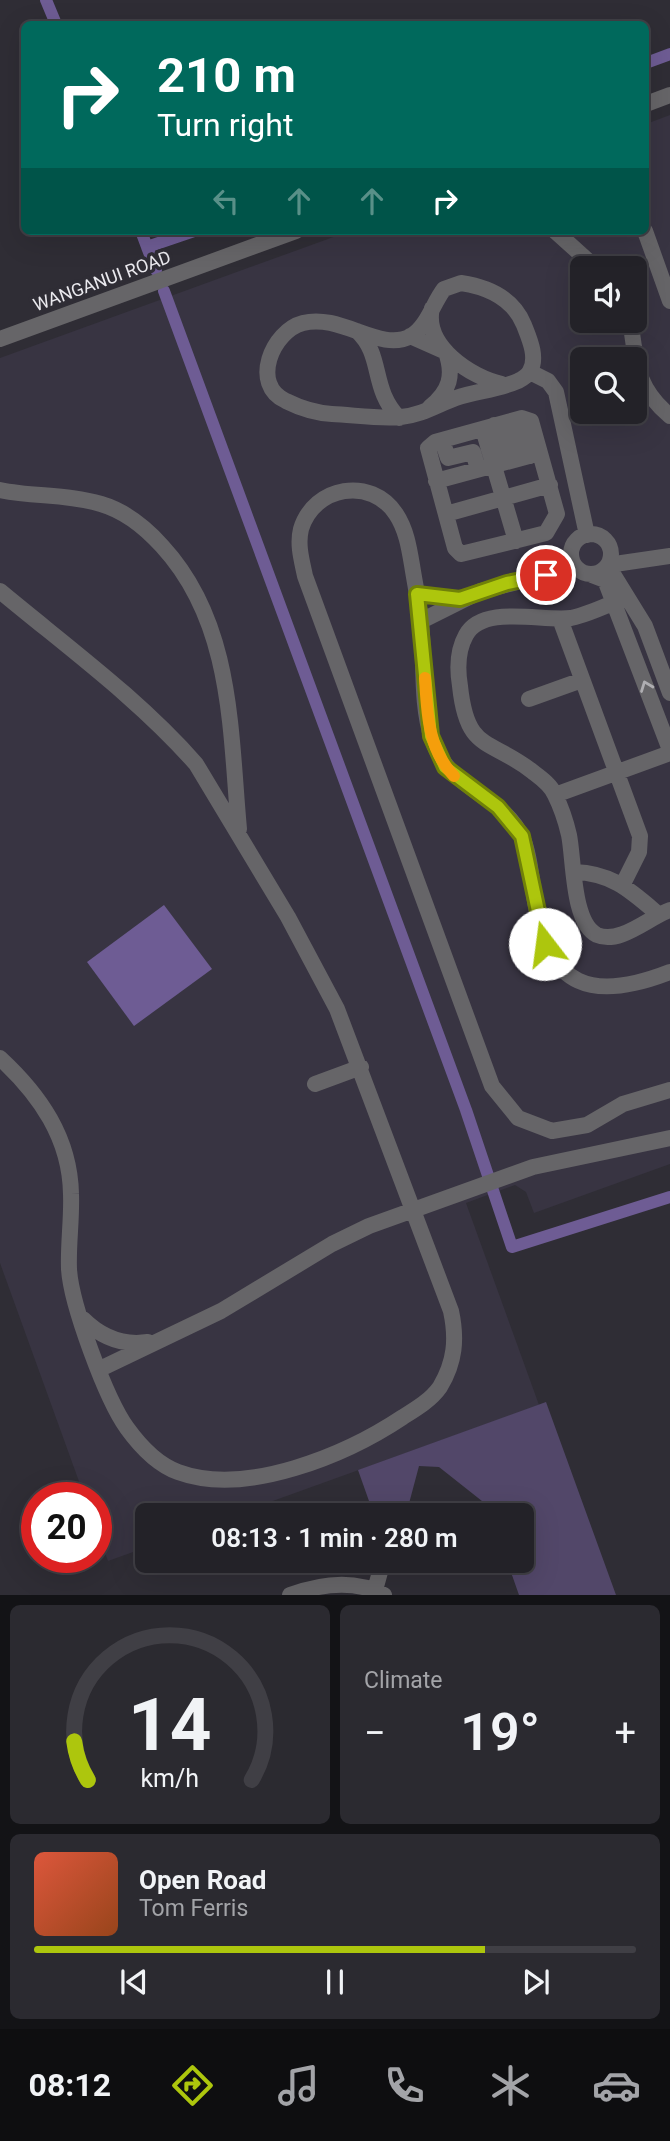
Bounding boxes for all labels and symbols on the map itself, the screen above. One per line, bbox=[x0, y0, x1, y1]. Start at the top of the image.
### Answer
street label: WANGANUI ROAD bbox=[30, 246, 174, 315]
pin bbox=[516, 545, 576, 605]
one-way arrow bbox=[640, 680, 654, 692]
position arrow bbox=[508, 907, 582, 981]
speed limit sign: 20 bbox=[21, 1482, 112, 1573]

